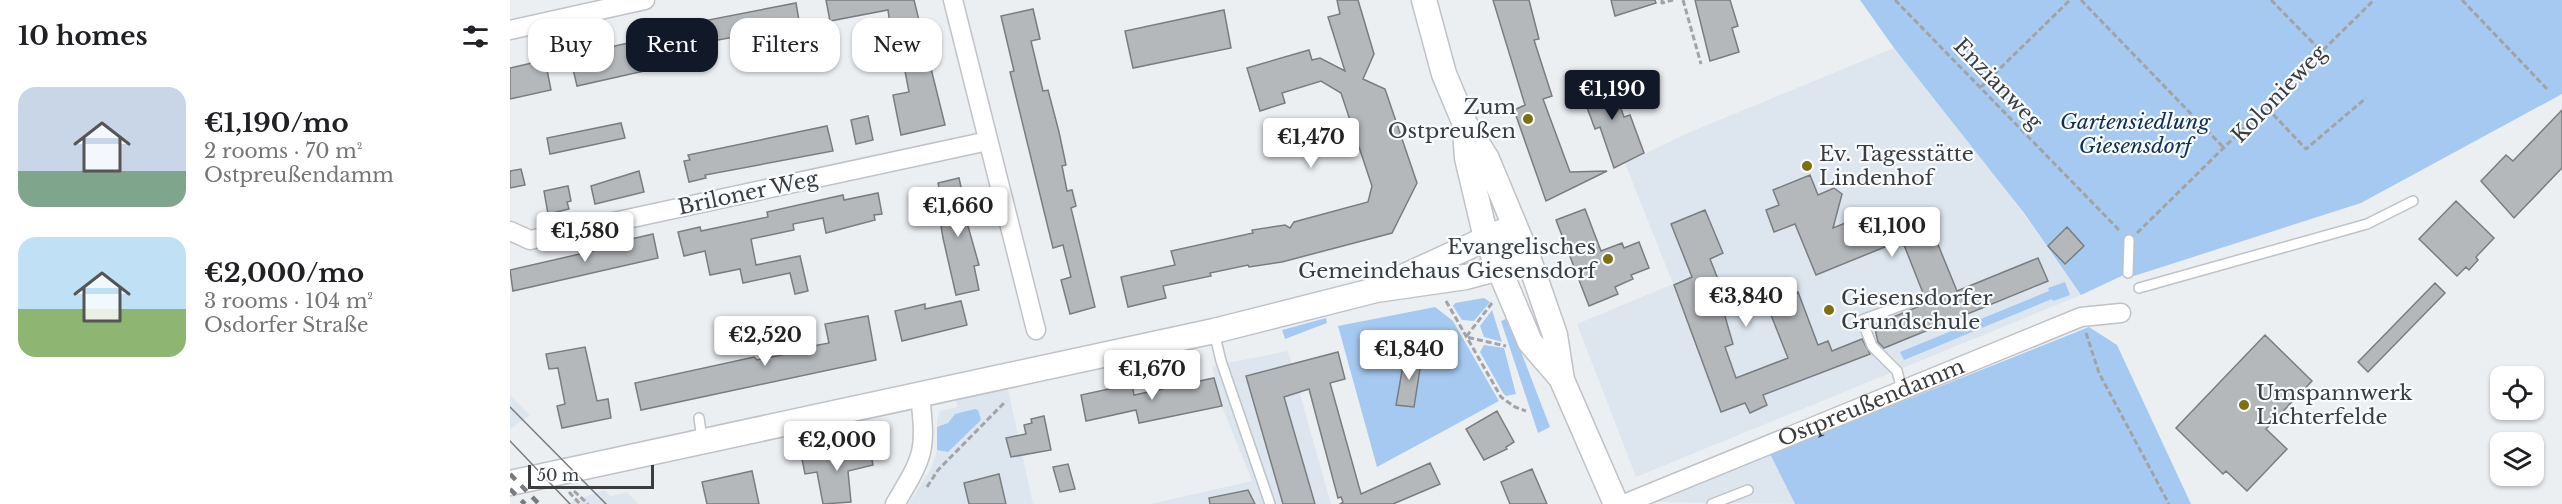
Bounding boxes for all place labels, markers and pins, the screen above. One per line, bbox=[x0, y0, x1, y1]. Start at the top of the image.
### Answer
pin: €1,190 bbox=[1563, 70, 1661, 121]
place label: Zum Ostpreußen bbox=[1388, 94, 1516, 144]
marker: Zum Ostpreußen bbox=[1521, 112, 1535, 126]
pin: €1,470 bbox=[1262, 118, 1360, 169]
place label: Ev. Tagesstätte Lindenhof bbox=[1819, 141, 1974, 191]
marker: Ev. Tagesstätte Lindenhof bbox=[1800, 159, 1814, 173]
pin: €1,660 bbox=[909, 187, 1007, 238]
pin: €1,100 bbox=[1843, 207, 1941, 258]
pin: €1,580 bbox=[536, 212, 634, 263]
place label: Evangelisches Gemeindehaus Giesensdorf bbox=[1298, 234, 1598, 284]
marker: Evangelisches Gemeindehaus Giesensdorf bbox=[1601, 252, 1615, 266]
pin: €3,840 bbox=[1697, 277, 1795, 328]
place label: Giesensdorfer Grundschule bbox=[1841, 285, 1992, 335]
marker: Giesensdorfer Grundschule bbox=[1822, 303, 1836, 317]
pin: €2,520 bbox=[716, 316, 814, 367]
pin: €1,840 bbox=[1360, 330, 1458, 381]
pin: €1,670 bbox=[1103, 350, 1201, 401]
place label: Umspannwerk Lichterfelde bbox=[2256, 380, 2412, 430]
marker: Umspannwerk Lichterfelde bbox=[2237, 398, 2251, 412]
pin: €2,000 bbox=[788, 421, 886, 472]

